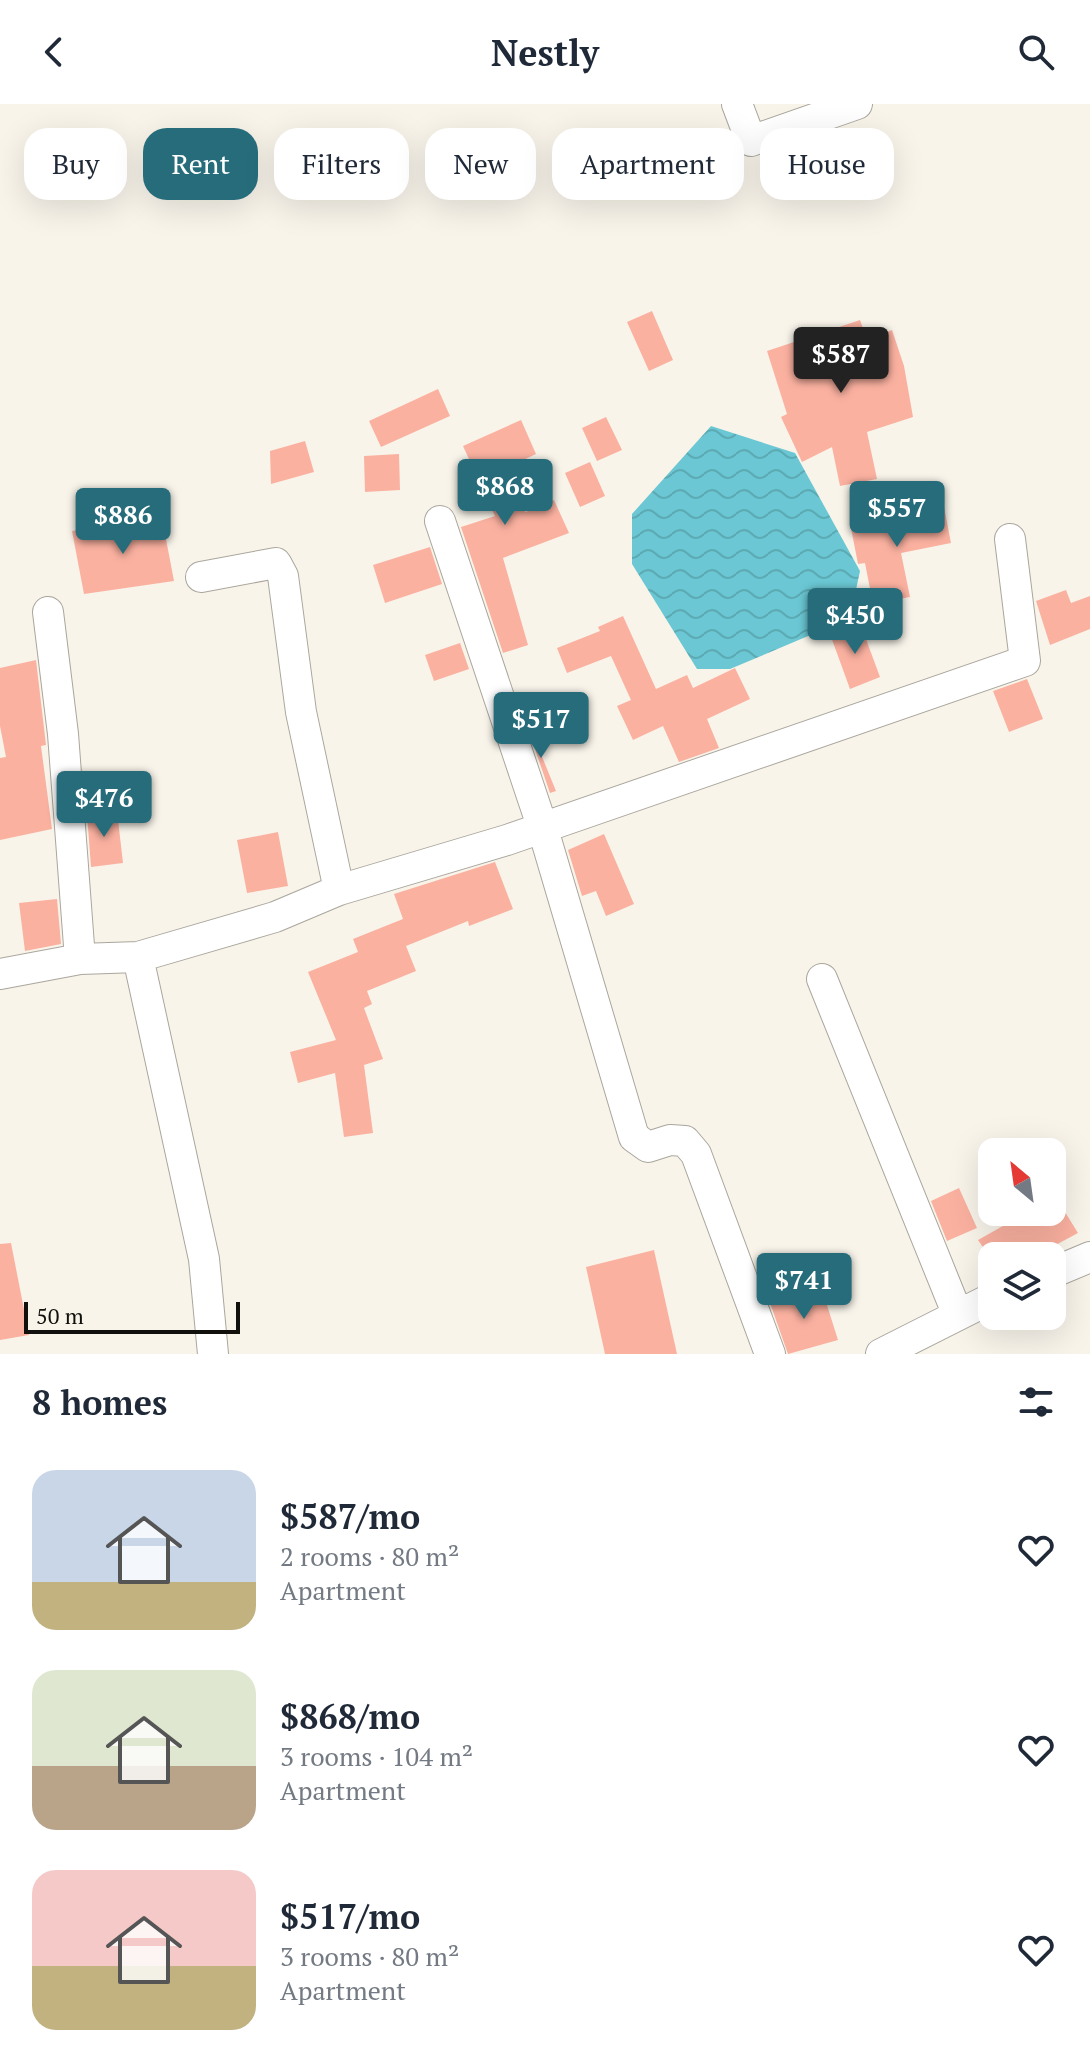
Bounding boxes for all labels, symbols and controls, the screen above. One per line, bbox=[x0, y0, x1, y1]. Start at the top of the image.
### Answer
text: Nestly bbox=[491, 29, 599, 76]
icon: back bbox=[32, 30, 76, 74]
icon: search bbox=[1014, 30, 1058, 74]
chip: Buy bbox=[24, 128, 127, 200]
chip: Rent bbox=[143, 128, 258, 200]
chip: Filters bbox=[274, 128, 409, 200]
chip: New bbox=[425, 128, 536, 200]
chip: Apartment bbox=[552, 128, 744, 200]
chip: House bbox=[760, 128, 894, 200]
pin: $587 bbox=[794, 327, 888, 395]
text: $587 bbox=[812, 336, 870, 370]
pin: $868 bbox=[458, 459, 552, 527]
text: $868 bbox=[476, 468, 534, 502]
pin: $557 bbox=[850, 481, 944, 549]
pin: $886 bbox=[76, 488, 170, 556]
text: $557 bbox=[868, 490, 926, 524]
text: $886 bbox=[94, 497, 152, 531]
pin: $450 bbox=[808, 588, 902, 656]
text: $450 bbox=[826, 597, 884, 631]
pin: $517 bbox=[494, 692, 588, 760]
text: $517 bbox=[512, 701, 570, 735]
pin: $476 bbox=[57, 771, 151, 839]
text: $476 bbox=[75, 780, 133, 814]
north arrow bbox=[978, 1138, 1066, 1226]
map controls bbox=[978, 1138, 1066, 1330]
button: layers bbox=[978, 1242, 1066, 1330]
pin: $741 bbox=[757, 1253, 851, 1321]
text: $741 bbox=[775, 1262, 833, 1296]
scale bar bbox=[24, 1298, 240, 1334]
text: 50 m bbox=[36, 1301, 84, 1330]
text: 8 homes bbox=[32, 1380, 167, 1425]
icon: filters bbox=[1014, 1380, 1058, 1424]
text: $587/mo bbox=[280, 1494, 420, 1539]
icon: home bbox=[96, 1502, 192, 1598]
icon: heart bbox=[1014, 1528, 1058, 1572]
text: 2 rooms · 80 m² bbox=[280, 1539, 459, 1573]
text: Apartment bbox=[280, 1573, 406, 1607]
text: $868/mo bbox=[280, 1694, 420, 1739]
icon: home bbox=[96, 1702, 192, 1798]
icon: heart bbox=[1014, 1728, 1058, 1772]
text: 3 rooms · 104 m² bbox=[280, 1739, 473, 1773]
text: Apartment bbox=[280, 1773, 406, 1807]
text: $517/mo bbox=[280, 1894, 420, 1939]
icon: home bbox=[96, 1902, 192, 1998]
icon: heart bbox=[1014, 1928, 1058, 1972]
text: 3 rooms · 80 m² bbox=[280, 1939, 459, 1973]
text: Apartment bbox=[280, 1973, 406, 2007]

